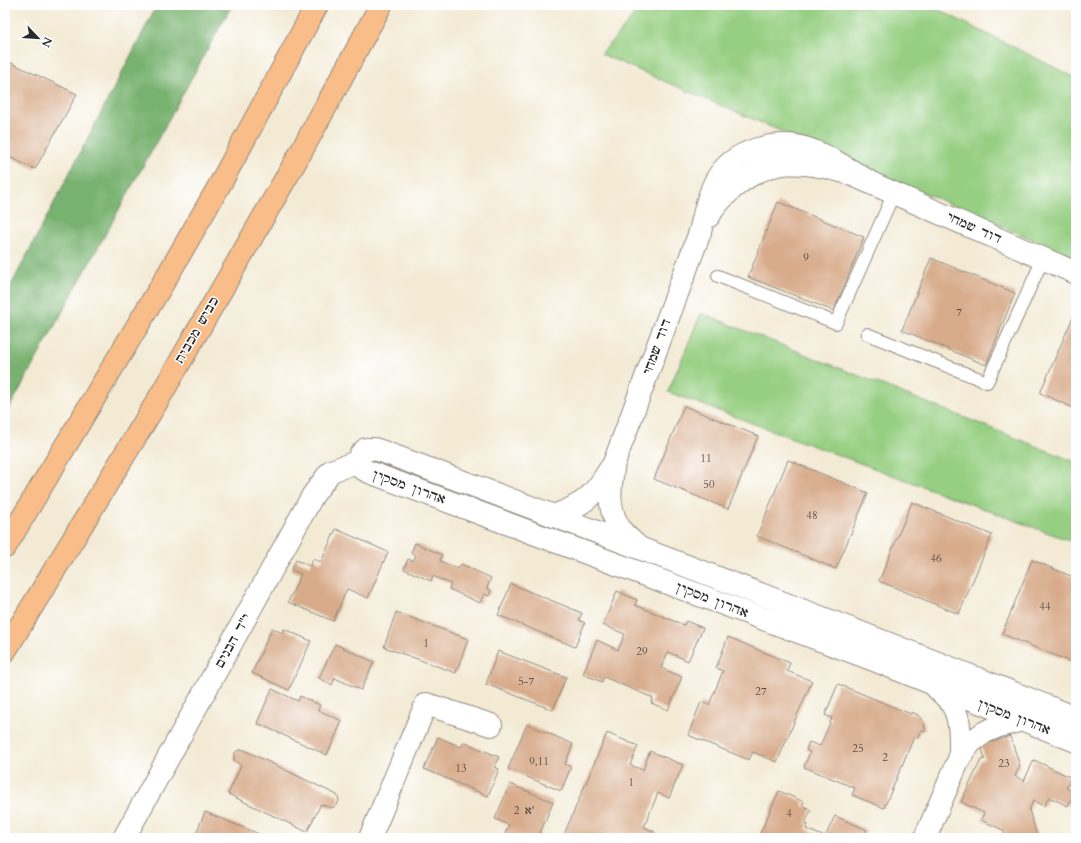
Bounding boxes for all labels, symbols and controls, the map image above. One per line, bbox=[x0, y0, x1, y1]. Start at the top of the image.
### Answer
north arrow bbox=[18, 18, 58, 58]
text: N bbox=[38, 35, 55, 50]
street label: דוד שמחי bbox=[944, 208, 1004, 248]
house number: 9 bbox=[803, 250, 809, 265]
street label: כביש מכבית bbox=[171, 293, 223, 367]
house number: 7 bbox=[956, 305, 962, 320]
street label: דוד שמחי bbox=[639, 317, 675, 377]
house number: 11 bbox=[700, 451, 712, 466]
street label: אהרון מסקין bbox=[370, 465, 448, 509]
house number: 50 bbox=[703, 477, 715, 492]
house number: 48 bbox=[806, 508, 818, 523]
house number: 46 bbox=[930, 551, 942, 566]
street label: אהרון מסקין bbox=[673, 578, 751, 622]
house number: 44 bbox=[1039, 599, 1051, 614]
street label: י"ד הבנים bbox=[211, 610, 255, 672]
house number: 1 bbox=[423, 636, 429, 651]
house number: 29 bbox=[636, 644, 648, 659]
house number: 5-7 bbox=[518, 674, 534, 689]
house number: 27 bbox=[755, 684, 767, 699]
street label: אהרון מסקין bbox=[975, 695, 1053, 739]
house number: 25 bbox=[852, 741, 864, 756]
house number: 2 bbox=[882, 750, 888, 765]
house number: 9,11 bbox=[529, 754, 549, 769]
house number: 23 bbox=[998, 756, 1010, 771]
house number: 13 bbox=[455, 761, 467, 776]
house number: 1 bbox=[628, 775, 634, 790]
house number: 2 א' bbox=[514, 803, 534, 818]
house number: 4 bbox=[786, 806, 792, 821]

